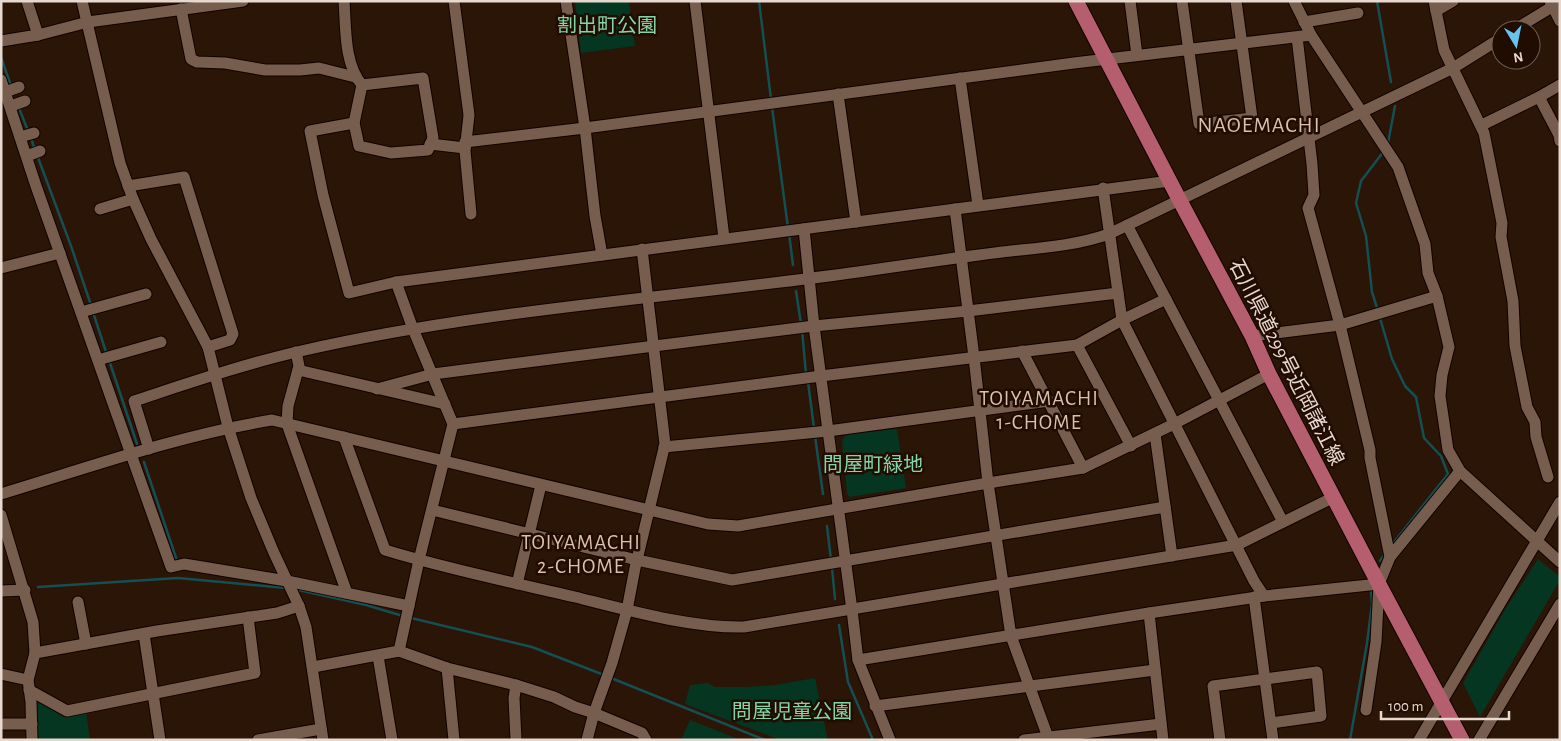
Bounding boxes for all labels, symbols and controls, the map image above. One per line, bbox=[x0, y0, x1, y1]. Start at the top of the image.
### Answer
park label: 割出町公園 bbox=[557, 15, 657, 36]
north arrow bbox=[1491, 20, 1541, 70]
text: N bbox=[1512, 49, 1524, 65]
district label: NAOEMACHI bbox=[1197, 114, 1321, 136]
street label: 石川県道299号近岡諸江線 bbox=[1225, 255, 1349, 469]
district label: TOIYAMACHI 1-CHOME bbox=[979, 388, 1099, 433]
park label: 問屋町緑地 bbox=[823, 454, 923, 475]
district label: TOIYAMACHI 2-CHOME bbox=[521, 532, 641, 577]
scale bar bbox=[1381, 688, 1508, 720]
text: 100 m bbox=[1388, 699, 1423, 714]
park label: 問屋児童公園 bbox=[732, 701, 852, 722]

